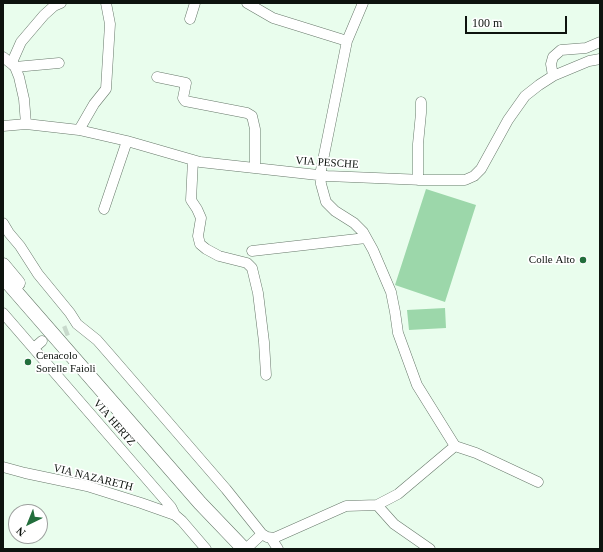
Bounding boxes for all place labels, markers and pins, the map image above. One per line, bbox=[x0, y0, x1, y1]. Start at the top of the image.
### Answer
place label: Colle Alto bbox=[529, 253, 575, 267]
marker: Colle Alto bbox=[578, 255, 588, 265]
place label: Cenacolo Sorelle Faioli bbox=[36, 349, 96, 375]
marker: Cenacolo Sorelle Faioli bbox=[23, 357, 33, 367]

